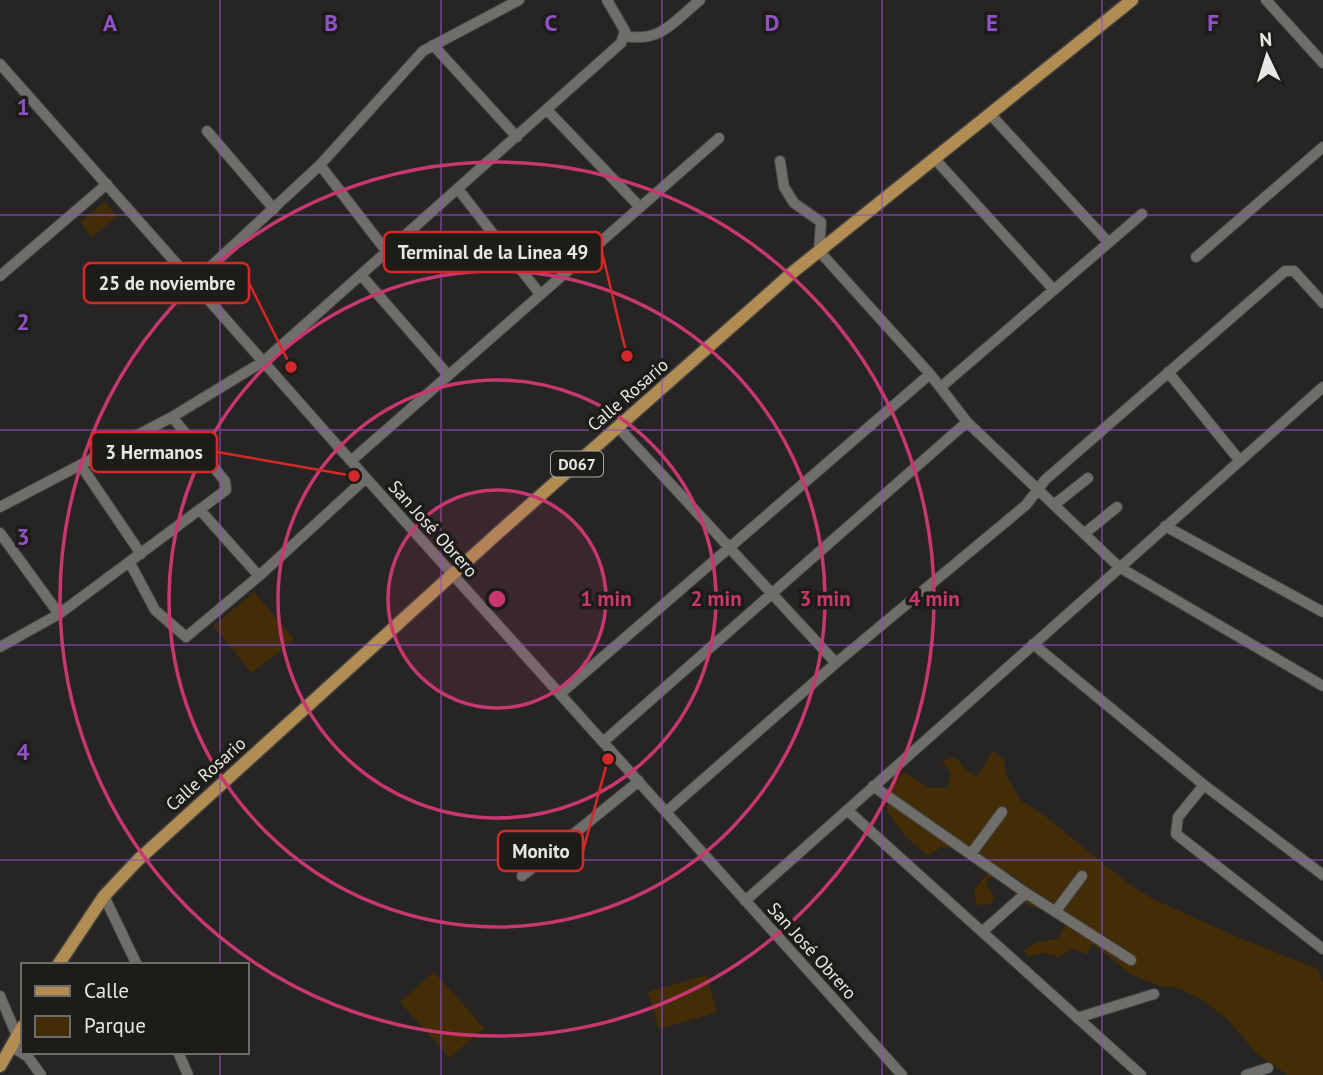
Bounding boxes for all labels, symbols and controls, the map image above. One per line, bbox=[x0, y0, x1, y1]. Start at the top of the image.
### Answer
text: A bbox=[103, 8, 117, 37]
text: B bbox=[324, 8, 338, 37]
text: C bbox=[545, 8, 558, 37]
text: D bbox=[765, 8, 779, 37]
text: E bbox=[986, 8, 998, 37]
text: F bbox=[1207, 8, 1219, 37]
north arrow bbox=[1232, 21, 1302, 91]
text: N bbox=[1259, 27, 1273, 51]
text: 1 bbox=[16, 92, 30, 121]
callout: Terminal de la Linea 49 bbox=[384, 232, 602, 272]
text: Terminal de la Linea 49 bbox=[398, 240, 588, 264]
callout: 25 de noviembre bbox=[84, 263, 249, 303]
text: 25 de noviembre bbox=[98, 271, 236, 295]
text: 2 bbox=[16, 307, 30, 336]
street label: Calle Rosario bbox=[582, 353, 673, 436]
callout: 3 Hermanos bbox=[91, 432, 217, 472]
text: 3 Hermanos bbox=[105, 440, 203, 464]
road number: D067 bbox=[551, 452, 603, 477]
street label: San José Obrero bbox=[384, 475, 483, 582]
text: 3 bbox=[16, 522, 30, 551]
text: 1 min bbox=[580, 585, 632, 612]
text: 2 min bbox=[690, 585, 742, 612]
text: 3 min bbox=[799, 585, 851, 612]
text: 4 min bbox=[908, 585, 960, 612]
centre of rings bbox=[485, 587, 509, 611]
street label: Calle Rosario bbox=[161, 732, 251, 816]
text: 4 bbox=[16, 737, 30, 766]
callout: Monito bbox=[498, 831, 583, 871]
text: Monito bbox=[512, 839, 570, 863]
street label: San José Obrero bbox=[763, 897, 862, 1004]
legend bbox=[21, 963, 248, 1054]
text: Calle bbox=[84, 977, 129, 1004]
text: Parque bbox=[84, 1012, 146, 1039]

